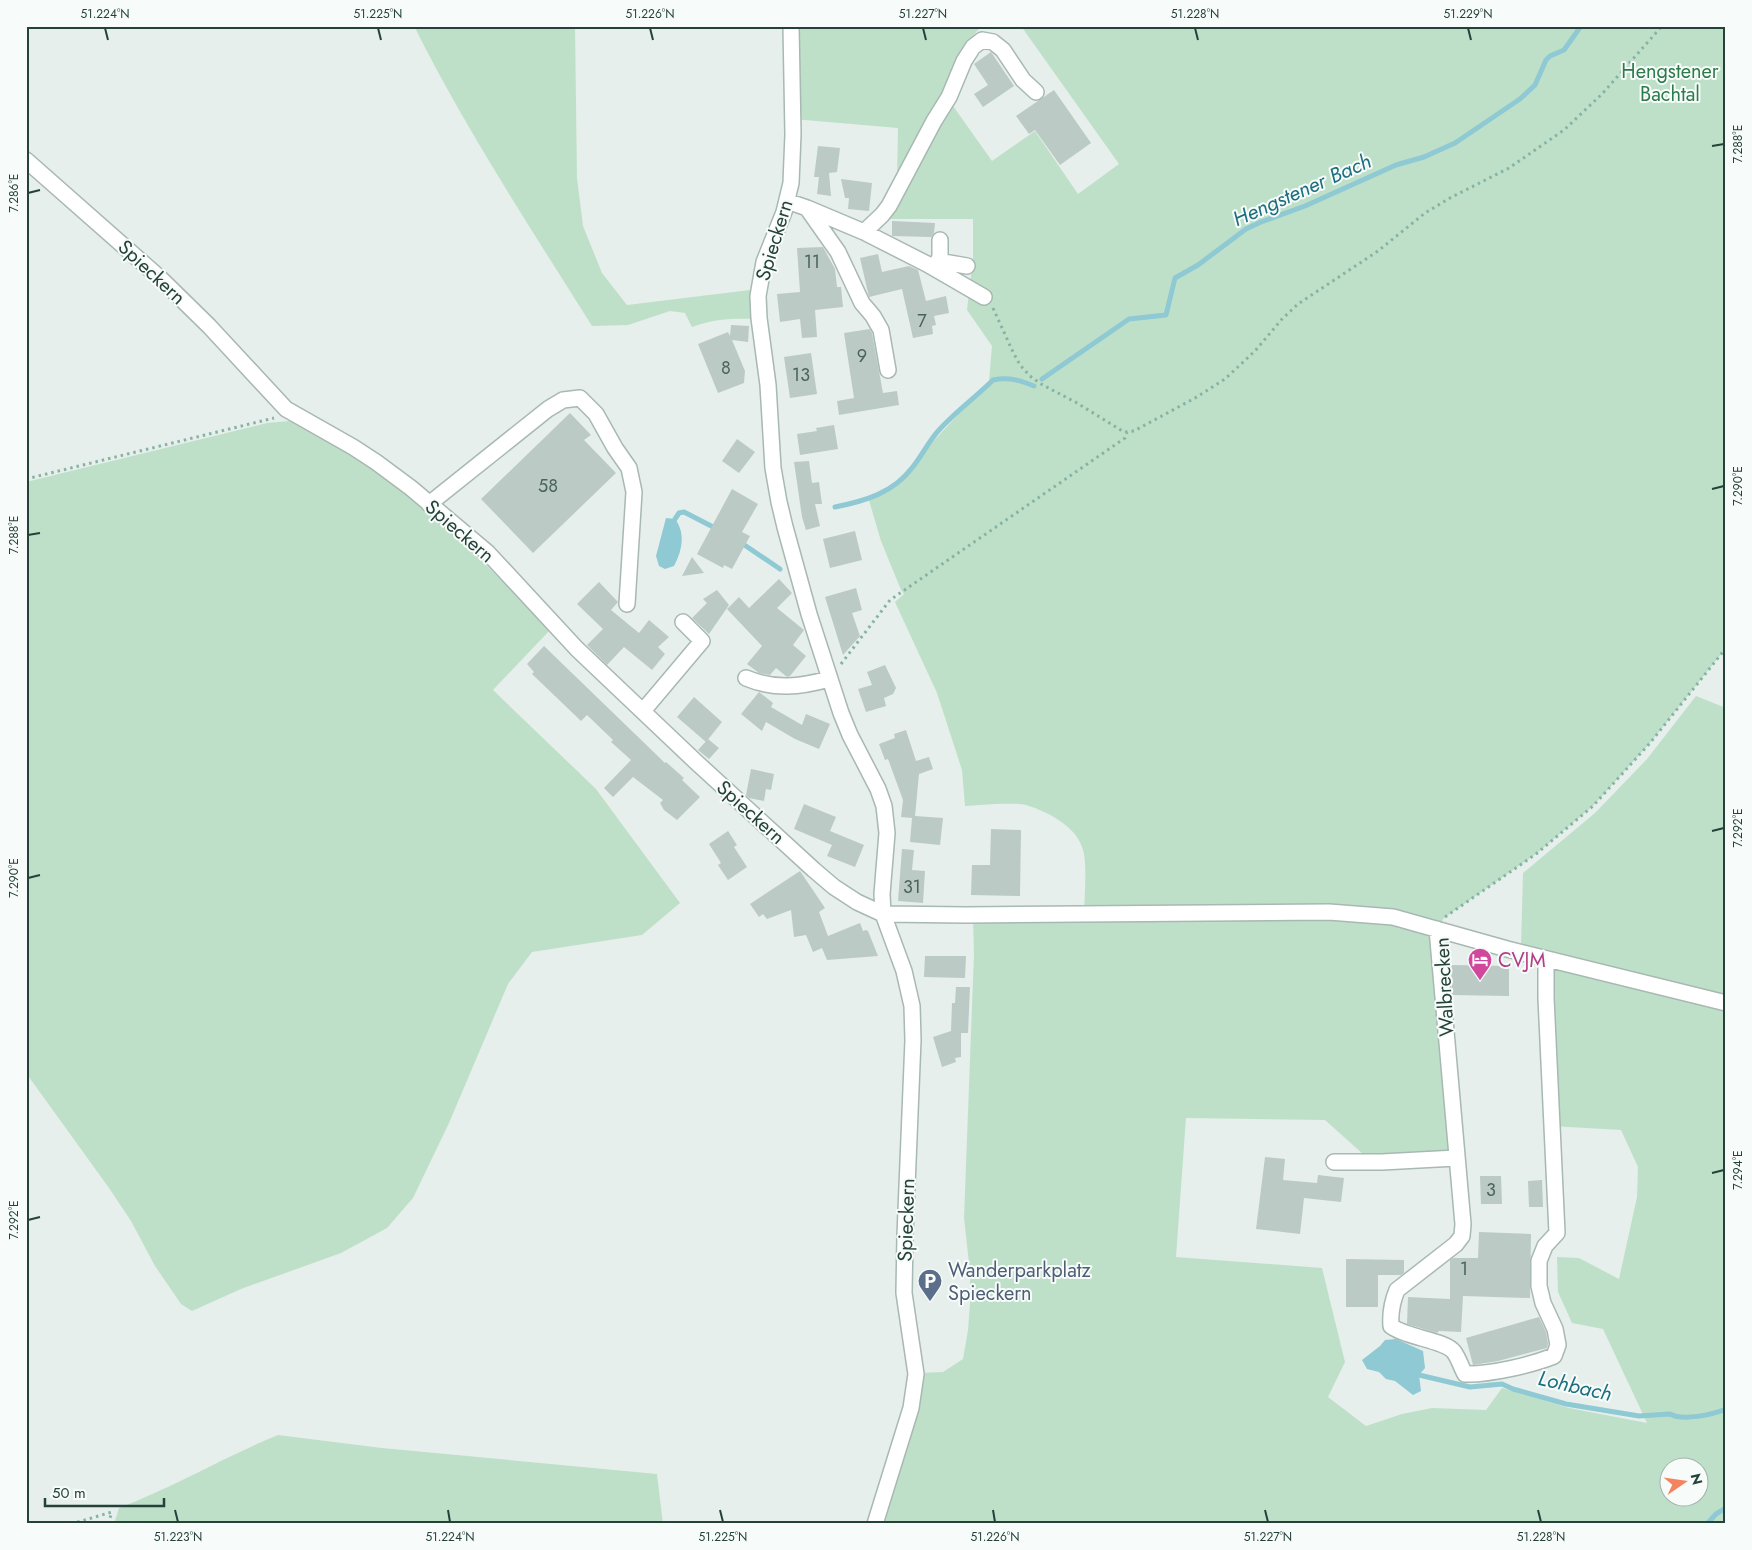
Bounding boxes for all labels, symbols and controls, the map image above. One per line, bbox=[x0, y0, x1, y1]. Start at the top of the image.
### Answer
text: 51.224°N bbox=[80, 5, 130, 23]
text: 51.225°N bbox=[354, 5, 402, 23]
text: 51.226°N bbox=[626, 5, 674, 23]
text: 51.227°N bbox=[899, 5, 947, 23]
text: 51.228°N bbox=[1171, 5, 1219, 23]
text: 51.229°N bbox=[1444, 5, 1492, 23]
park label: Hengstener Bachtal bbox=[1621, 57, 1719, 109]
text: 7.288°E bbox=[1729, 125, 1747, 163]
water label: Hengstener Bach bbox=[1228, 146, 1376, 234]
text: 7.286°E bbox=[5, 174, 23, 212]
street label: Spieckern bbox=[748, 196, 801, 284]
street label: Spieckern bbox=[111, 233, 192, 311]
house number: 11 bbox=[804, 249, 820, 275]
house number: 7 bbox=[917, 308, 927, 334]
house number: 9 bbox=[857, 343, 867, 369]
house number: 8 bbox=[721, 355, 731, 381]
house number: 13 bbox=[792, 362, 810, 388]
text: 7.290°E bbox=[1729, 466, 1747, 506]
house number: 58 bbox=[538, 473, 558, 499]
street label: Spieckern bbox=[419, 493, 501, 570]
text: 7.288°E bbox=[5, 516, 23, 554]
street label: Spieckern bbox=[710, 774, 791, 851]
text: 7.292°E bbox=[1729, 808, 1747, 848]
text: 7.290°E bbox=[5, 858, 23, 898]
house number: 31 bbox=[903, 874, 921, 900]
street label: Walbrecken bbox=[1427, 937, 1462, 1037]
place label: CVJM bbox=[1498, 946, 1546, 975]
hotel icon: CVJM bbox=[1467, 947, 1493, 981]
text: 7.294°E bbox=[1729, 1150, 1747, 1190]
house number: 3 bbox=[1486, 1177, 1496, 1203]
street label: Spieckern bbox=[891, 1178, 922, 1262]
text: 7.292°E bbox=[5, 1200, 23, 1240]
place label: Wanderparkplatz Spieckern bbox=[948, 1256, 1091, 1308]
house number: 1 bbox=[1460, 1256, 1468, 1282]
parking icon: Wanderparkplatz Spieckern bbox=[917, 1268, 943, 1302]
water label: Lohbach bbox=[1535, 1363, 1615, 1409]
north arrow bbox=[1660, 1458, 1710, 1508]
text: N bbox=[1686, 1471, 1708, 1487]
scale bar bbox=[45, 1475, 164, 1507]
text: 50 m bbox=[52, 1482, 86, 1504]
text: 51.223°N bbox=[154, 1528, 202, 1546]
text: 51.224°N bbox=[425, 1528, 475, 1546]
text: 51.225°N bbox=[699, 1528, 747, 1546]
text: 51.226°N bbox=[971, 1528, 1019, 1546]
text: 51.227°N bbox=[1244, 1528, 1292, 1546]
text: 51.228°N bbox=[1517, 1528, 1565, 1546]

